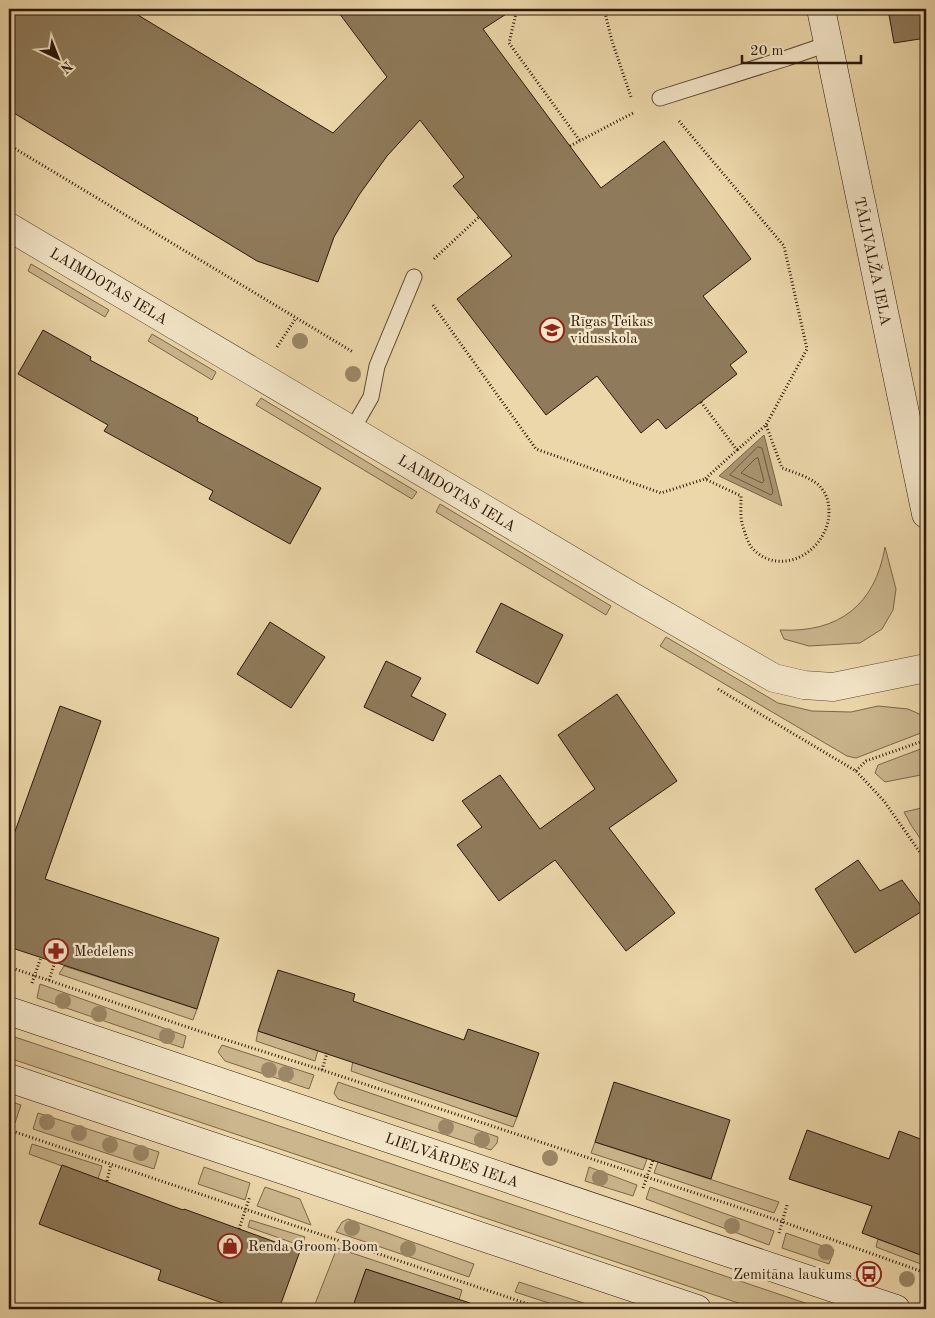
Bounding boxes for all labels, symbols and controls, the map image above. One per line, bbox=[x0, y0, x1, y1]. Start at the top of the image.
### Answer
north arrow bbox=[32, 32, 82, 82]
scale bar bbox=[742, 32, 861, 64]
text: 20 m bbox=[750, 44, 784, 59]
text: N bbox=[57, 58, 75, 76]
street label: TĀLIVALŽA IELA bbox=[851, 195, 896, 327]
street label: LAIMDOTAS IELA bbox=[47, 246, 170, 329]
place label: Rīgas Teikas vidusskola bbox=[570, 315, 653, 347]
school or university icon: Rīgas Teikas vidusskola bbox=[539, 317, 565, 343]
street label: LAIMDOTAS IELA bbox=[395, 453, 518, 536]
pharmacy icon: Medelens bbox=[43, 938, 69, 964]
place label: Medelens bbox=[74, 945, 134, 960]
street label: LIELVĀRDES IELA bbox=[383, 1130, 522, 1192]
shop icon: Renda Groom Boom bbox=[217, 1233, 243, 1259]
place label: Renda Groom Boom bbox=[248, 1240, 378, 1255]
bus stop icon: Zemitāna laukums bbox=[856, 1261, 882, 1287]
place label: Zemitāna laukums bbox=[733, 1268, 852, 1283]

